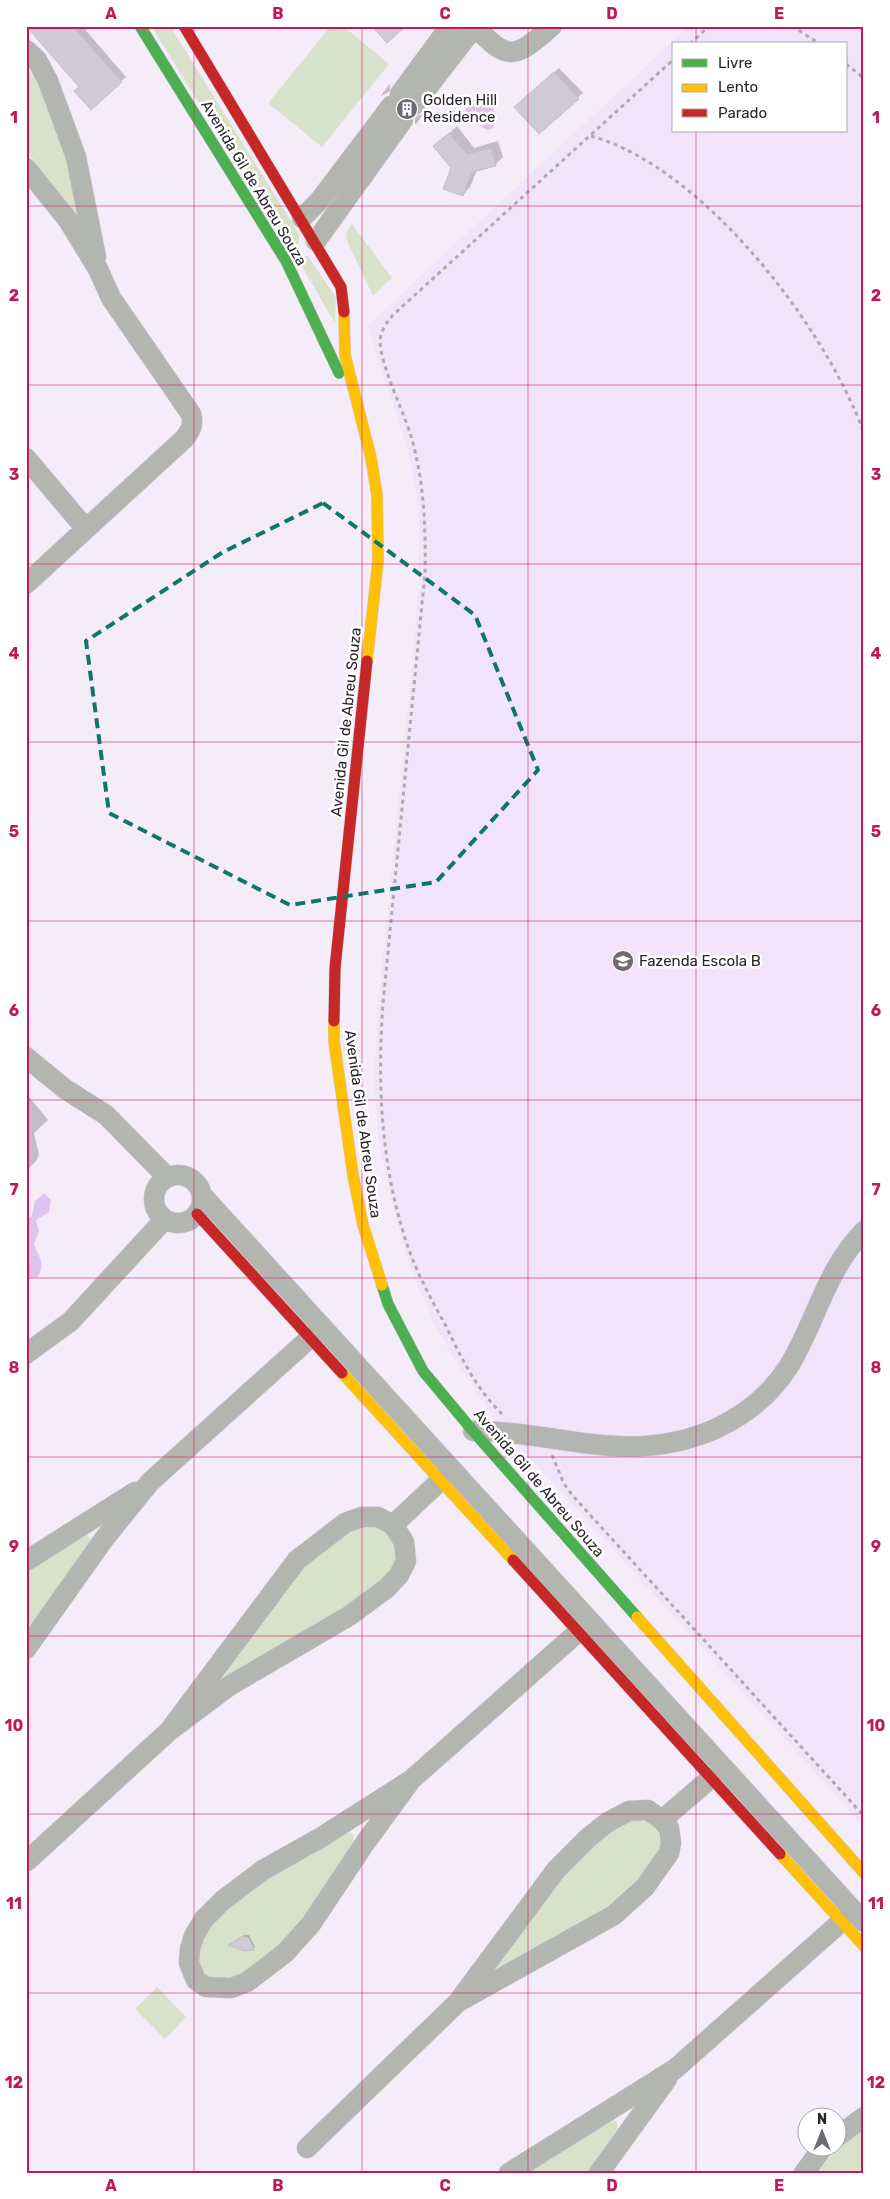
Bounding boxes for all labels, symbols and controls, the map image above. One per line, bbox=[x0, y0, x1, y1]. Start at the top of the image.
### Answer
text: A bbox=[105, 4, 117, 23]
text: B bbox=[272, 4, 284, 23]
text: C bbox=[439, 4, 451, 23]
text: D bbox=[606, 4, 618, 23]
text: E bbox=[774, 4, 784, 23]
legend bbox=[672, 42, 848, 132]
text: Livre bbox=[718, 54, 752, 72]
text: Lento bbox=[718, 78, 758, 96]
place label: Golden Hill Residence bbox=[423, 91, 497, 126]
street label: Avenida Gil de Abreu Souza bbox=[197, 97, 311, 269]
building icon: Golden Hill Residence bbox=[395, 97, 419, 121]
text: Parado bbox=[718, 104, 767, 122]
text: 1 bbox=[10, 108, 18, 127]
text: 1 bbox=[872, 108, 880, 127]
text: 2 bbox=[9, 286, 19, 305]
text: 2 bbox=[871, 286, 881, 305]
text: 3 bbox=[9, 465, 19, 484]
text: 3 bbox=[871, 465, 881, 484]
street label: Avenida Gil de Abreu Souza bbox=[327, 627, 365, 817]
text: 4 bbox=[9, 644, 20, 663]
text: 4 bbox=[871, 644, 882, 663]
text: 5 bbox=[9, 822, 19, 841]
text: 5 bbox=[871, 822, 881, 841]
school or university icon: Fazenda Escola B bbox=[611, 949, 635, 973]
place label: Fazenda Escola B bbox=[639, 952, 761, 970]
text: 6 bbox=[9, 1001, 19, 1020]
text: 6 bbox=[871, 1001, 881, 1020]
street label: Avenida Gil de Abreu Souza bbox=[341, 1029, 385, 1219]
text: 7 bbox=[9, 1180, 19, 1199]
text: 7 bbox=[871, 1180, 881, 1199]
text: 8 bbox=[9, 1358, 20, 1377]
text: 8 bbox=[871, 1358, 882, 1377]
street label: Avenida Gil de Abreu Souza bbox=[470, 1405, 608, 1561]
text: 9 bbox=[9, 1537, 19, 1556]
text: 9 bbox=[871, 1537, 881, 1556]
text: 10 bbox=[5, 1716, 24, 1735]
text: 10 bbox=[867, 1716, 886, 1735]
text: 11 bbox=[6, 1894, 22, 1913]
text: 11 bbox=[868, 1894, 884, 1913]
text: 12 bbox=[5, 2073, 23, 2092]
text: 12 bbox=[867, 2073, 885, 2092]
north arrow bbox=[798, 2106, 848, 2156]
text: N bbox=[817, 2111, 827, 2128]
text: A bbox=[105, 2176, 117, 2195]
text: B bbox=[272, 2176, 284, 2195]
text: C bbox=[439, 2176, 451, 2195]
text: D bbox=[606, 2176, 618, 2195]
text: E bbox=[774, 2176, 784, 2195]

